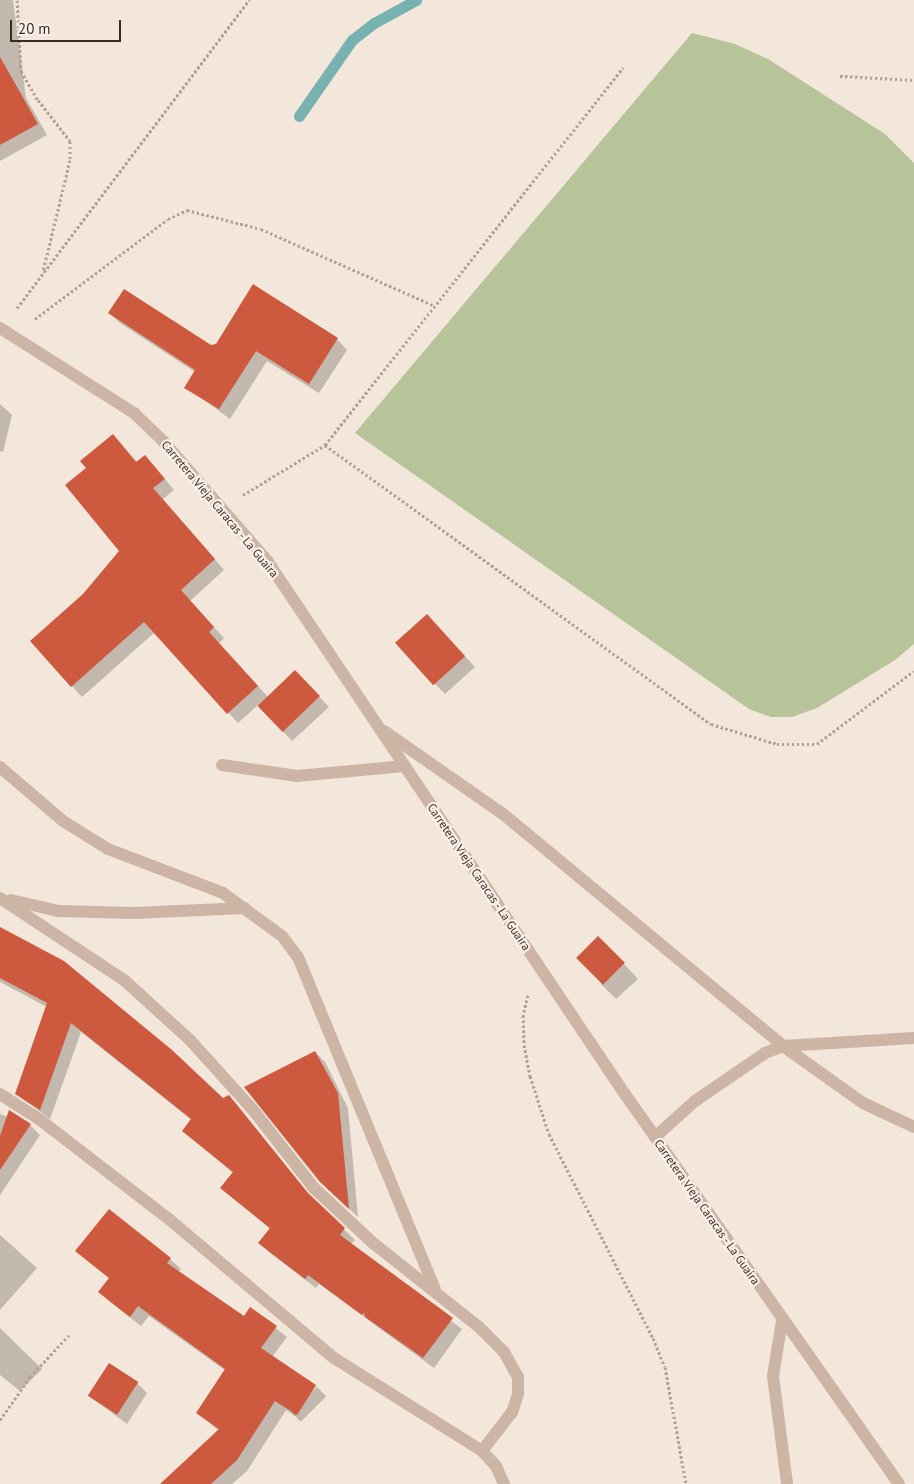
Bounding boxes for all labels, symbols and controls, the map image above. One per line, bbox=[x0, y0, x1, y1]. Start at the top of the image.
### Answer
scale bar bbox=[12, 10, 124, 42]
text: 20 m bbox=[18, 19, 51, 38]
street label: Carretera Vieja Caracas - La Guaira bbox=[158, 437, 282, 581]
street label: Carretera Vieja Caracas - La Guaira bbox=[424, 800, 534, 954]
street label: Carretera Vieja Caracas - La Guaira bbox=[650, 1136, 764, 1288]

